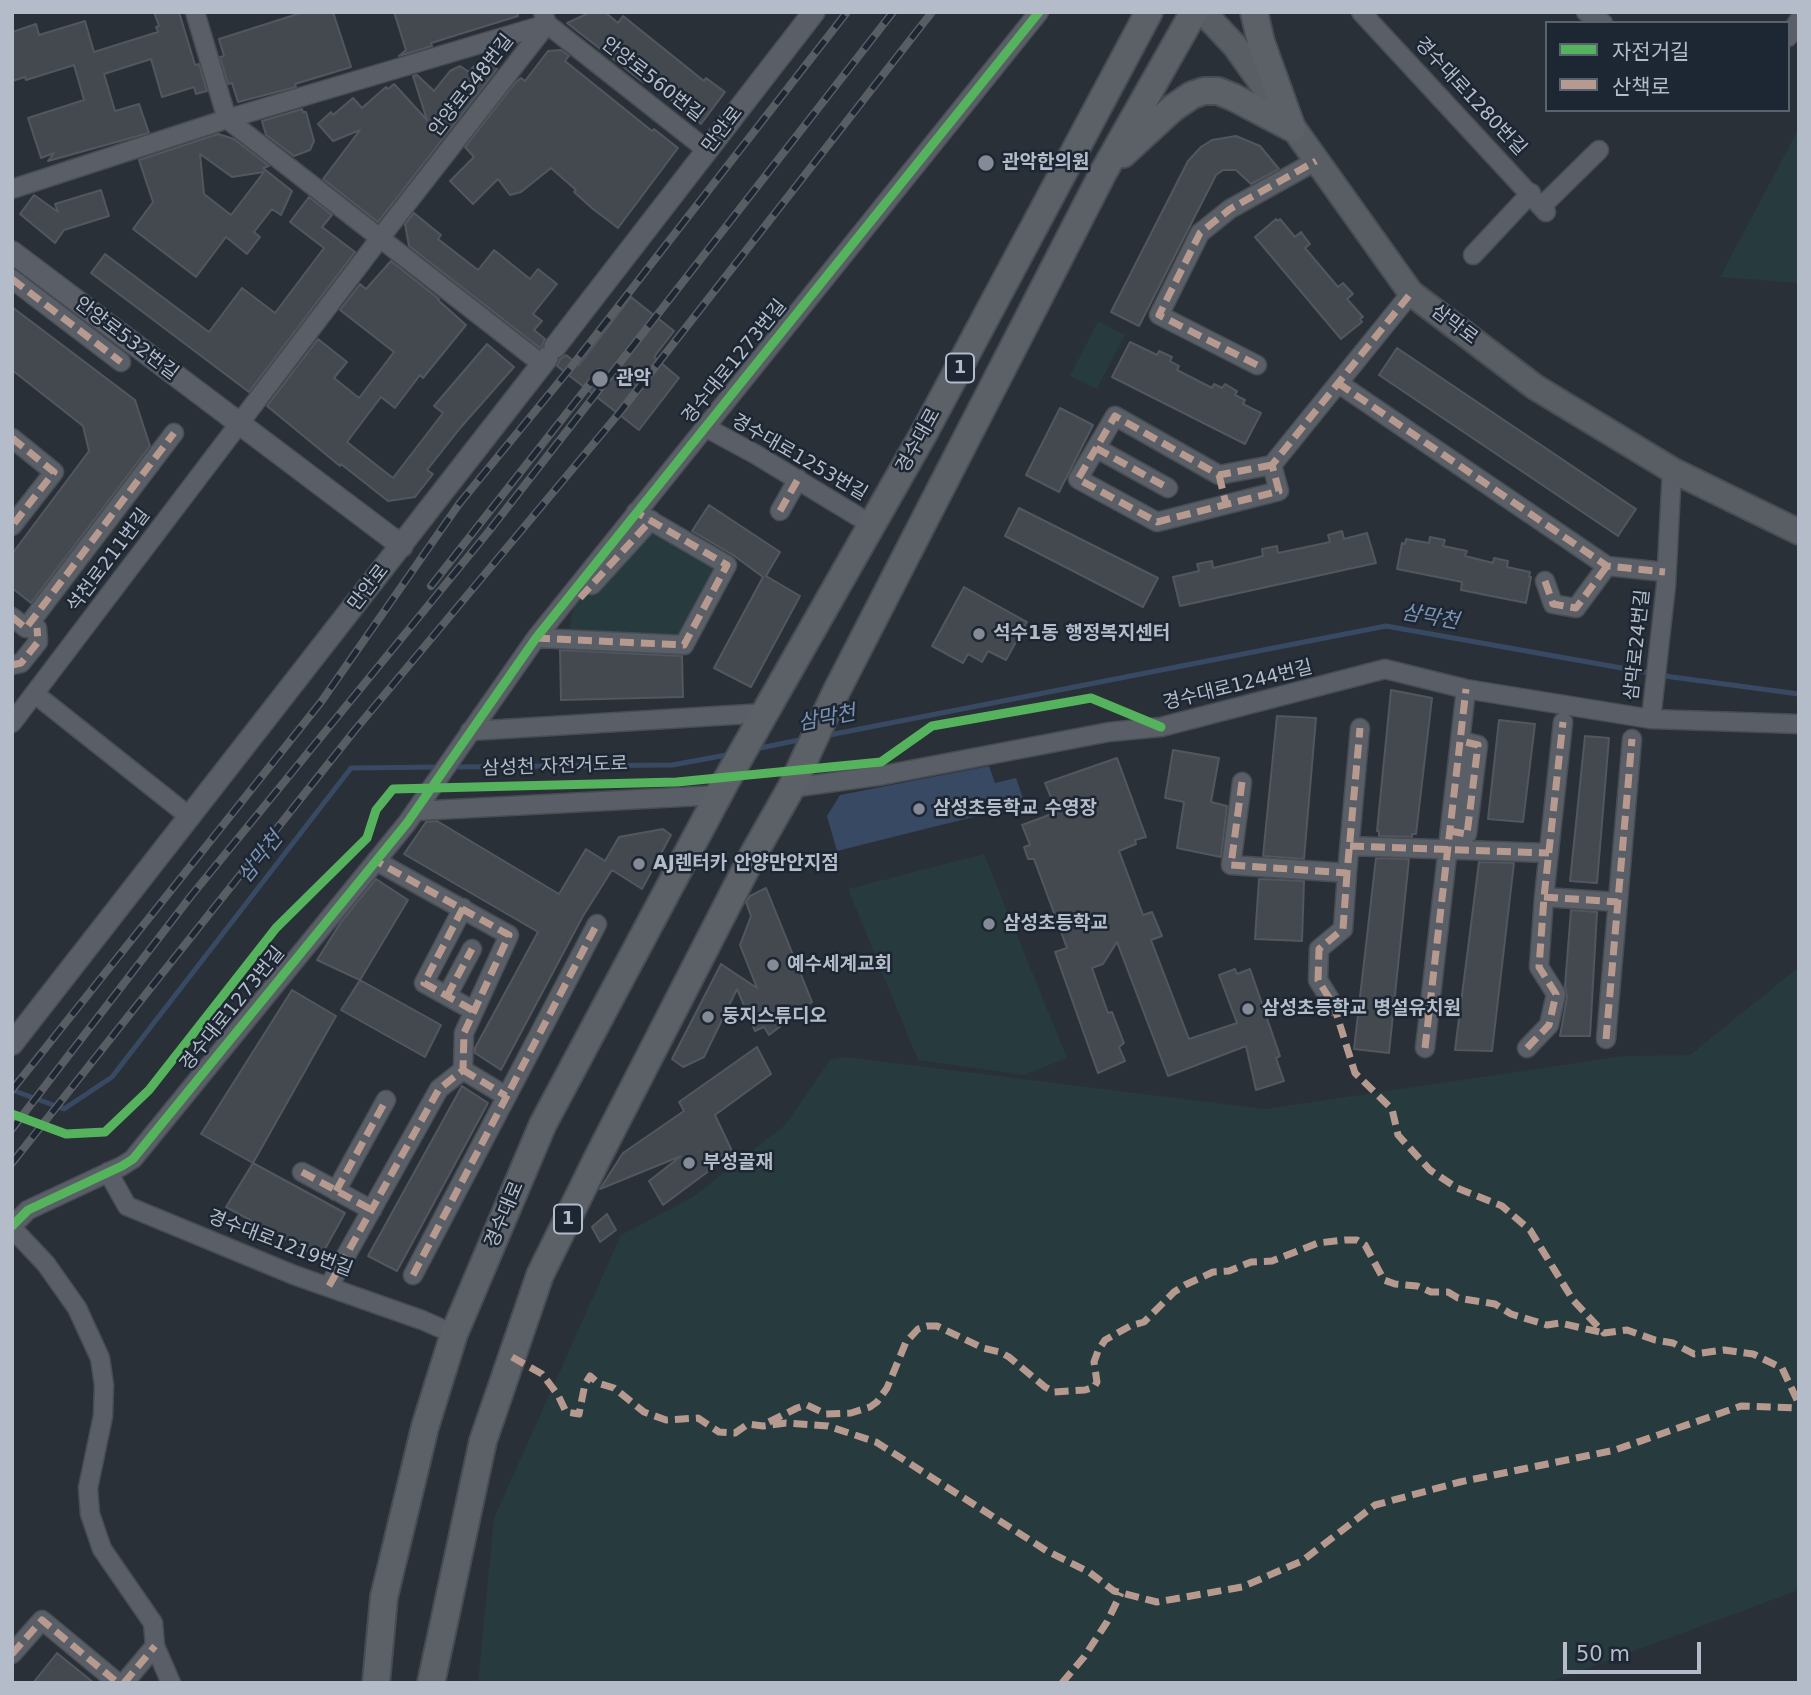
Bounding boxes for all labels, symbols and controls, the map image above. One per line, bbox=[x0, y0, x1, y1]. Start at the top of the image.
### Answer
legend bbox=[1545, 21, 1790, 112]
street label: 안양로548번길 bbox=[425, 30, 519, 142]
street label: 안양로560번길 bbox=[596, 33, 708, 127]
street label: 경수대로1280번길 bbox=[1409, 33, 1531, 161]
text: 자전거길 bbox=[1612, 40, 1689, 64]
text: 산책로 bbox=[1612, 75, 1670, 99]
street label: 만안로 bbox=[698, 102, 748, 158]
place label: 관악한의원 bbox=[1002, 152, 1089, 174]
marker: 관악한의원 bbox=[976, 153, 996, 173]
street label: 안양로532번길 bbox=[70, 293, 182, 385]
street label: 경수대로1273번길 bbox=[678, 295, 792, 429]
street label: 삼막로 bbox=[1426, 300, 1482, 350]
road number: 1 bbox=[946, 354, 974, 382]
place label: 관악 bbox=[616, 368, 651, 390]
marker: 관악 bbox=[590, 369, 610, 389]
street label: 경수대로 bbox=[892, 405, 946, 477]
street label: 경수대로1253번길 bbox=[727, 410, 871, 506]
street label: 석천로211번길 bbox=[63, 505, 155, 617]
street label: 만안로 bbox=[344, 560, 394, 616]
street label: 삼막로24번길 bbox=[1621, 588, 1655, 702]
water label: 삼막천 bbox=[1399, 601, 1461, 635]
place label: 석수1동 행정복지센터 bbox=[993, 623, 1170, 645]
marker: 석수1동 행정복지센터 bbox=[971, 626, 987, 642]
street label: 경수대로1244번길 bbox=[1161, 656, 1315, 716]
water label: 삼막천 bbox=[796, 701, 858, 737]
street label: 삼성천 자전거도로 bbox=[482, 753, 628, 781]
place label: 삼성초등학교 수영장 bbox=[933, 798, 1097, 820]
marker: 삼성초등학교 수영장 bbox=[911, 801, 927, 817]
water label: 삼막천 bbox=[233, 827, 289, 889]
place label: AJ렌터카 안양만안지점 bbox=[653, 853, 839, 875]
marker: AJ렌터카 안양만안지점 bbox=[631, 856, 647, 872]
place label: 삼성초등학교 bbox=[1003, 913, 1108, 935]
marker: 삼성초등학교 bbox=[981, 916, 997, 932]
street label: 경수대로1273번길 bbox=[176, 942, 290, 1076]
place label: 예수세계교회 bbox=[787, 954, 892, 976]
marker: 예수세계교회 bbox=[765, 957, 781, 973]
place label: 삼성초등학교 병설유치원 bbox=[1262, 998, 1461, 1020]
marker: 삼성초등학교 병설유치원 bbox=[1240, 1001, 1256, 1017]
place label: 둥지스튜디오 bbox=[722, 1006, 827, 1028]
marker: 둥지스튜디오 bbox=[700, 1009, 716, 1025]
place label: 부성골재 bbox=[703, 1152, 773, 1174]
marker: 부성골재 bbox=[681, 1155, 697, 1171]
street label: 경수대로 bbox=[481, 1178, 529, 1252]
road number: 1 bbox=[554, 1204, 582, 1234]
street label: 경수대로1219번길 bbox=[204, 1206, 356, 1282]
scale bar bbox=[1566, 1628, 1704, 1672]
text: 50 m bbox=[1576, 1642, 1630, 1666]

